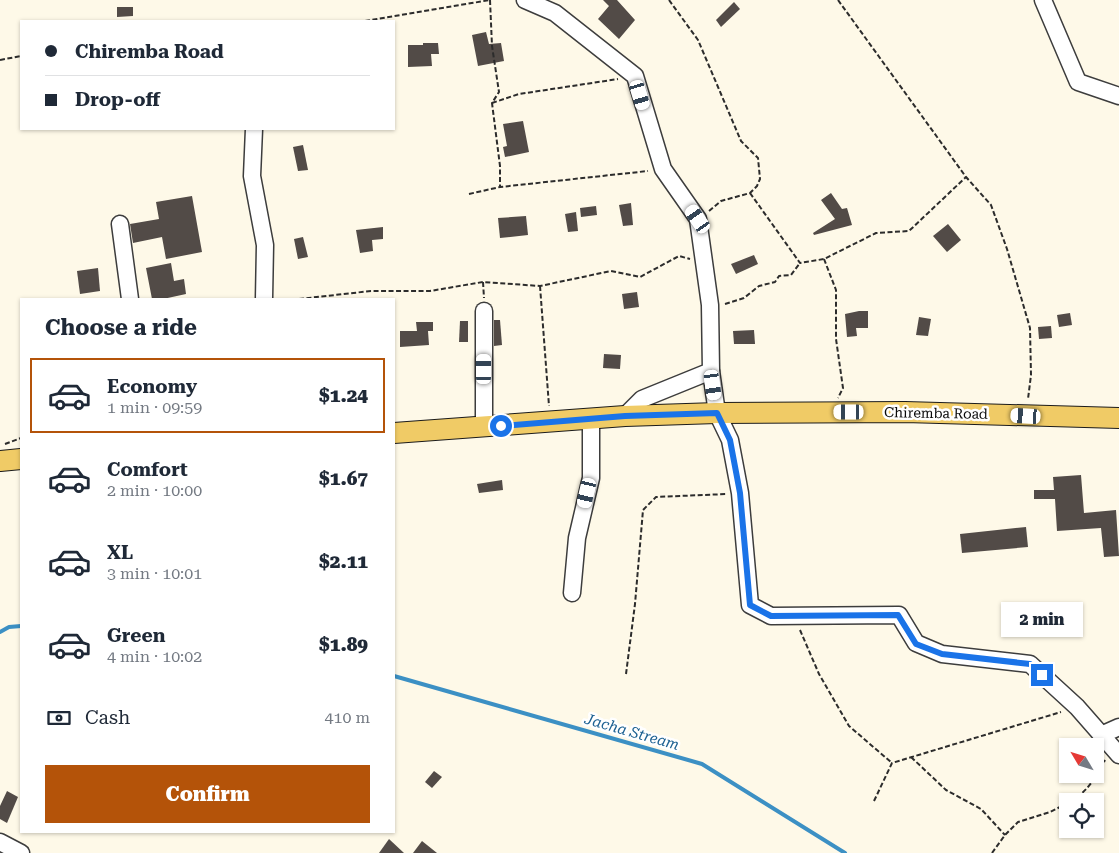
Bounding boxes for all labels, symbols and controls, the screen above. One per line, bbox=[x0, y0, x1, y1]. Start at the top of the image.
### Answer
text: Chiremba Road bbox=[75, 40, 224, 63]
car bbox=[628, 78, 651, 112]
text: Drop-off bbox=[75, 88, 160, 111]
car bbox=[683, 202, 712, 236]
text: Choose a ride bbox=[45, 315, 197, 340]
car bbox=[476, 354, 491, 384]
car bbox=[703, 369, 722, 401]
icon: car bbox=[47, 373, 92, 418]
text: Economy bbox=[107, 375, 197, 398]
text: $1.24 bbox=[319, 384, 368, 407]
text: 1 min · 09:59 bbox=[107, 398, 202, 417]
street label: Chiremba Road bbox=[884, 404, 988, 422]
car bbox=[834, 405, 864, 420]
car bbox=[1010, 408, 1041, 424]
route start bbox=[490, 415, 512, 437]
icon: car bbox=[47, 456, 92, 501]
text: Comfort bbox=[107, 458, 188, 481]
text: $1.67 bbox=[319, 467, 368, 490]
car bbox=[576, 477, 597, 509]
text: 2 min · 10:00 bbox=[107, 481, 202, 500]
icon: car bbox=[47, 539, 92, 584]
text: XL bbox=[107, 541, 133, 564]
text: $2.11 bbox=[319, 550, 368, 573]
text: 3 min · 10:01 bbox=[107, 564, 202, 583]
callout: 2 min bbox=[1001, 602, 1083, 638]
text: 2 min bbox=[1020, 610, 1064, 629]
icon: car bbox=[47, 622, 92, 667]
text: Green bbox=[107, 624, 165, 647]
text: $1.89 bbox=[319, 633, 368, 656]
text: 4 min · 10:02 bbox=[107, 647, 202, 666]
route end bbox=[1031, 664, 1053, 686]
icon: cash bbox=[45, 704, 73, 732]
text: Cash bbox=[85, 706, 130, 729]
text: 410 m bbox=[324, 708, 370, 727]
water label: Jacha Stream bbox=[582, 710, 681, 754]
north arrow bbox=[1059, 738, 1104, 782]
map controls bbox=[1059, 738, 1104, 838]
button: Confirm bbox=[45, 765, 370, 823]
button: locate bbox=[1059, 793, 1104, 838]

